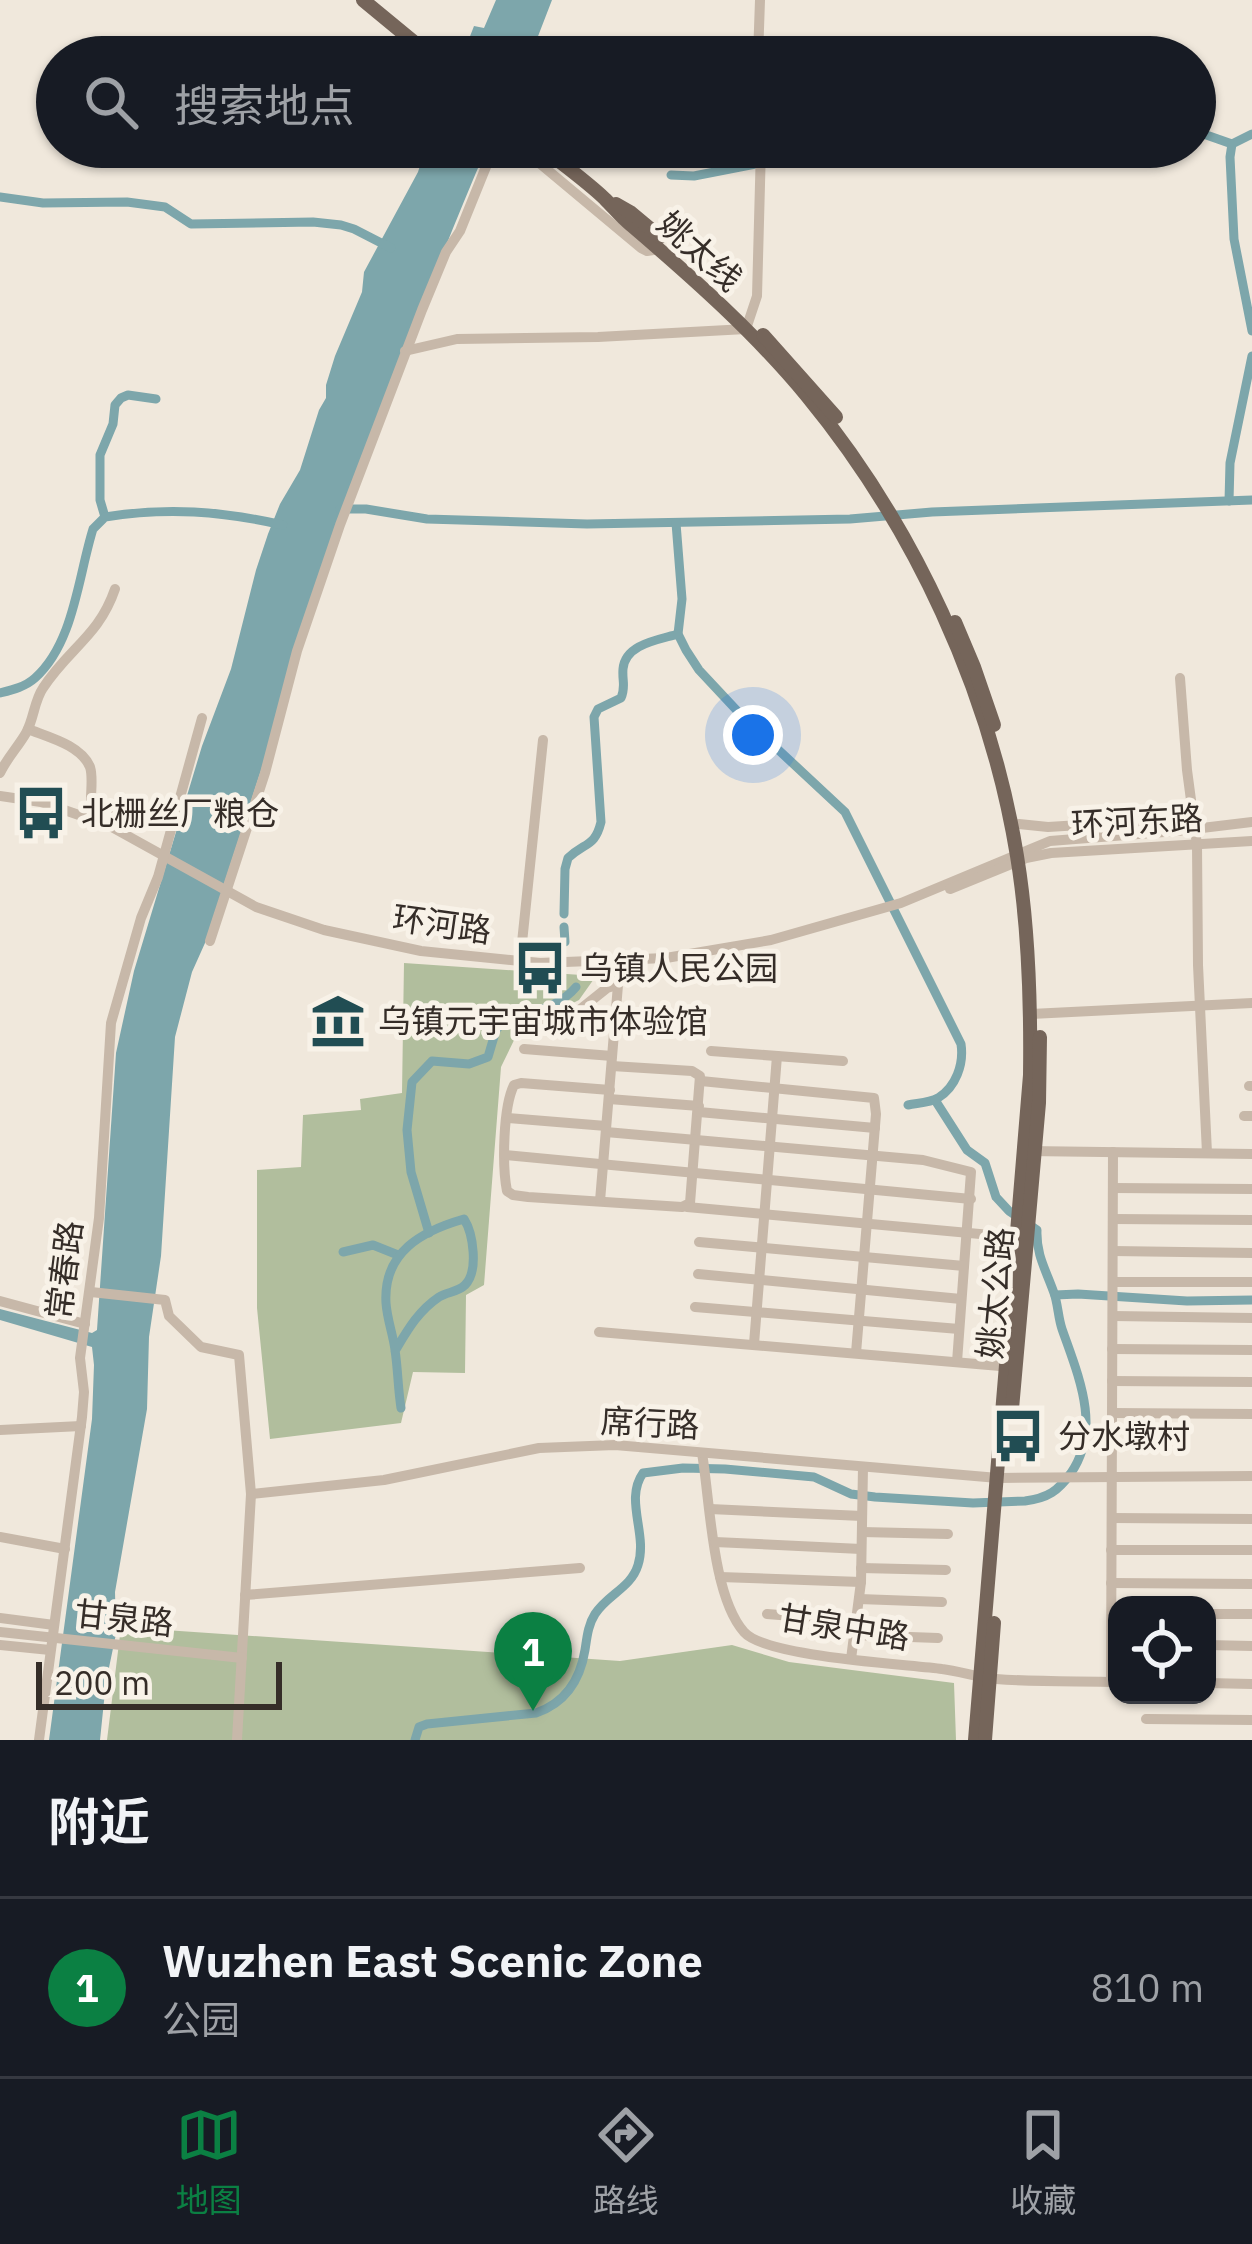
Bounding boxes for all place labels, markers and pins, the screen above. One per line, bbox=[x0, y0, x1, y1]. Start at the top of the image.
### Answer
bus stop icon: 北栅丝厂粮仓 bbox=[12, 784, 70, 842]
place label: 北栅丝厂粮仓 bbox=[81, 791, 279, 834]
bus stop icon: 乌镇人民公园 bbox=[511, 939, 569, 997]
place label: 乌镇人民公园 bbox=[580, 946, 778, 989]
museum icon: 乌镇元宇宙城市体验馆 bbox=[309, 992, 367, 1050]
place label: 乌镇元宇宙城市体验馆 bbox=[378, 999, 708, 1042]
bus stop icon: 分水墩村 bbox=[989, 1407, 1047, 1465]
place label: 分水墩村 bbox=[1058, 1414, 1190, 1457]
pin: 1 bbox=[494, 1612, 572, 1711]

